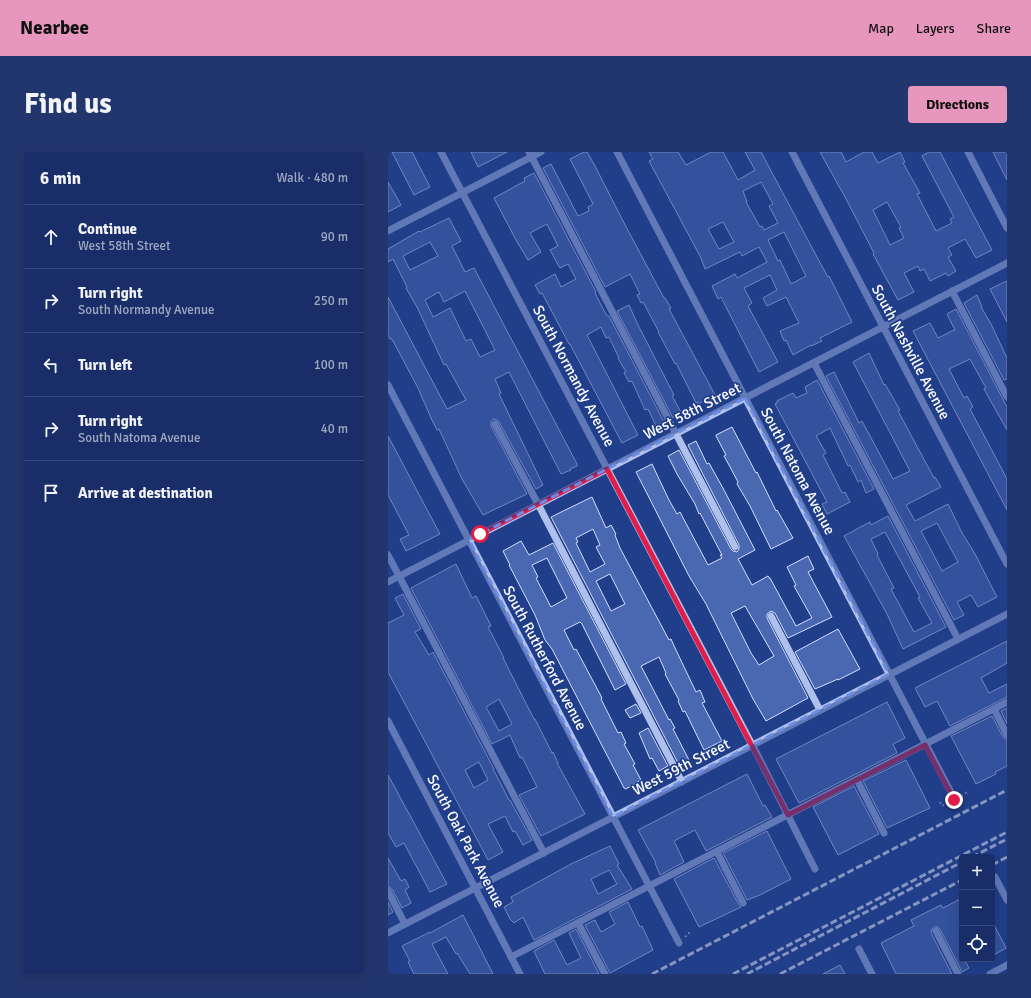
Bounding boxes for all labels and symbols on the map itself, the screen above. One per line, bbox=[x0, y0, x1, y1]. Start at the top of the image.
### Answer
street label: South Nashville Avenue bbox=[868, 281, 954, 423]
street label: South Normandy Avenue bbox=[529, 302, 619, 450]
street label: West 58th Street bbox=[640, 379, 744, 443]
street label: South Natoma Avenue bbox=[757, 404, 839, 538]
route start bbox=[471, 525, 489, 543]
street label: South Rutherford Avenue bbox=[499, 583, 591, 733]
street label: West 59th Street bbox=[629, 735, 733, 799]
street label: South Oak Park Avenue bbox=[423, 771, 509, 911]
route end bbox=[945, 791, 963, 809]

